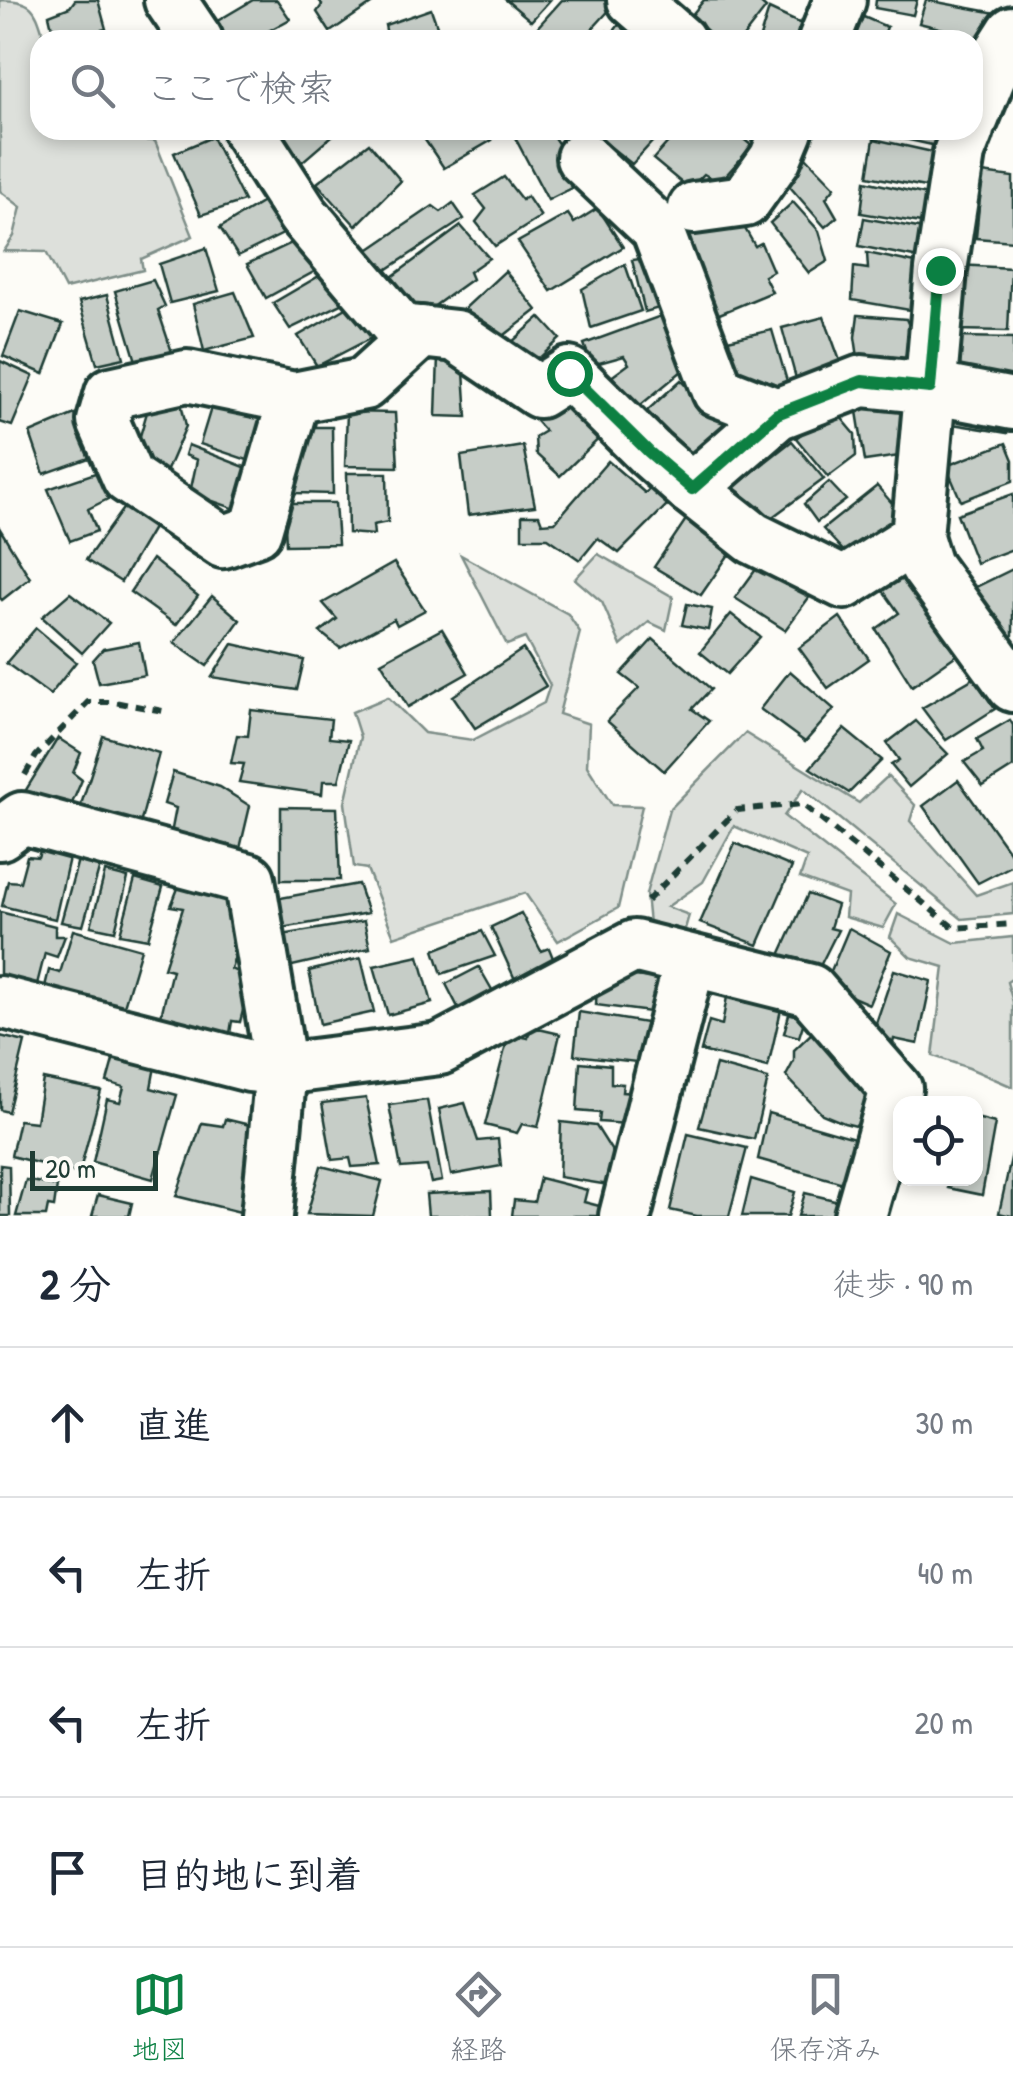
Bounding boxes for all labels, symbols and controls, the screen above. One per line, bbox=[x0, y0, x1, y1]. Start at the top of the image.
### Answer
search box bbox=[30, 30, 983, 140]
icon: search bbox=[65, 58, 120, 113]
text: ここで検索 bbox=[145, 61, 335, 113]
route end bbox=[918, 248, 964, 294]
route start bbox=[547, 351, 593, 397]
map controls bbox=[893, 1096, 983, 1186]
button: locate bbox=[893, 1096, 983, 1186]
scale bar bbox=[30, 1146, 158, 1190]
text: 20 m bbox=[45, 1149, 96, 1187]
text: 2 分 bbox=[40, 1255, 111, 1312]
text: 徒歩 · 90 m bbox=[833, 1262, 973, 1305]
icon: ahead bbox=[40, 1395, 95, 1450]
text: 直進 bbox=[135, 1398, 211, 1450]
text: 30 m bbox=[915, 1401, 973, 1444]
icon: left bbox=[40, 1545, 95, 1600]
text: 左折 bbox=[135, 1548, 211, 1600]
text: 40 m bbox=[918, 1551, 973, 1594]
icon: left bbox=[40, 1695, 95, 1750]
text: 左折 bbox=[135, 1698, 211, 1750]
text: 20 m bbox=[915, 1701, 973, 1744]
icon: arrive bbox=[40, 1845, 95, 1900]
text: 目的地に到着 bbox=[135, 1848, 363, 1900]
tab: 地図 bbox=[131, 1967, 188, 2068]
tab: 経路 bbox=[450, 1967, 507, 2068]
tab: 保存済み bbox=[769, 1967, 882, 2068]

